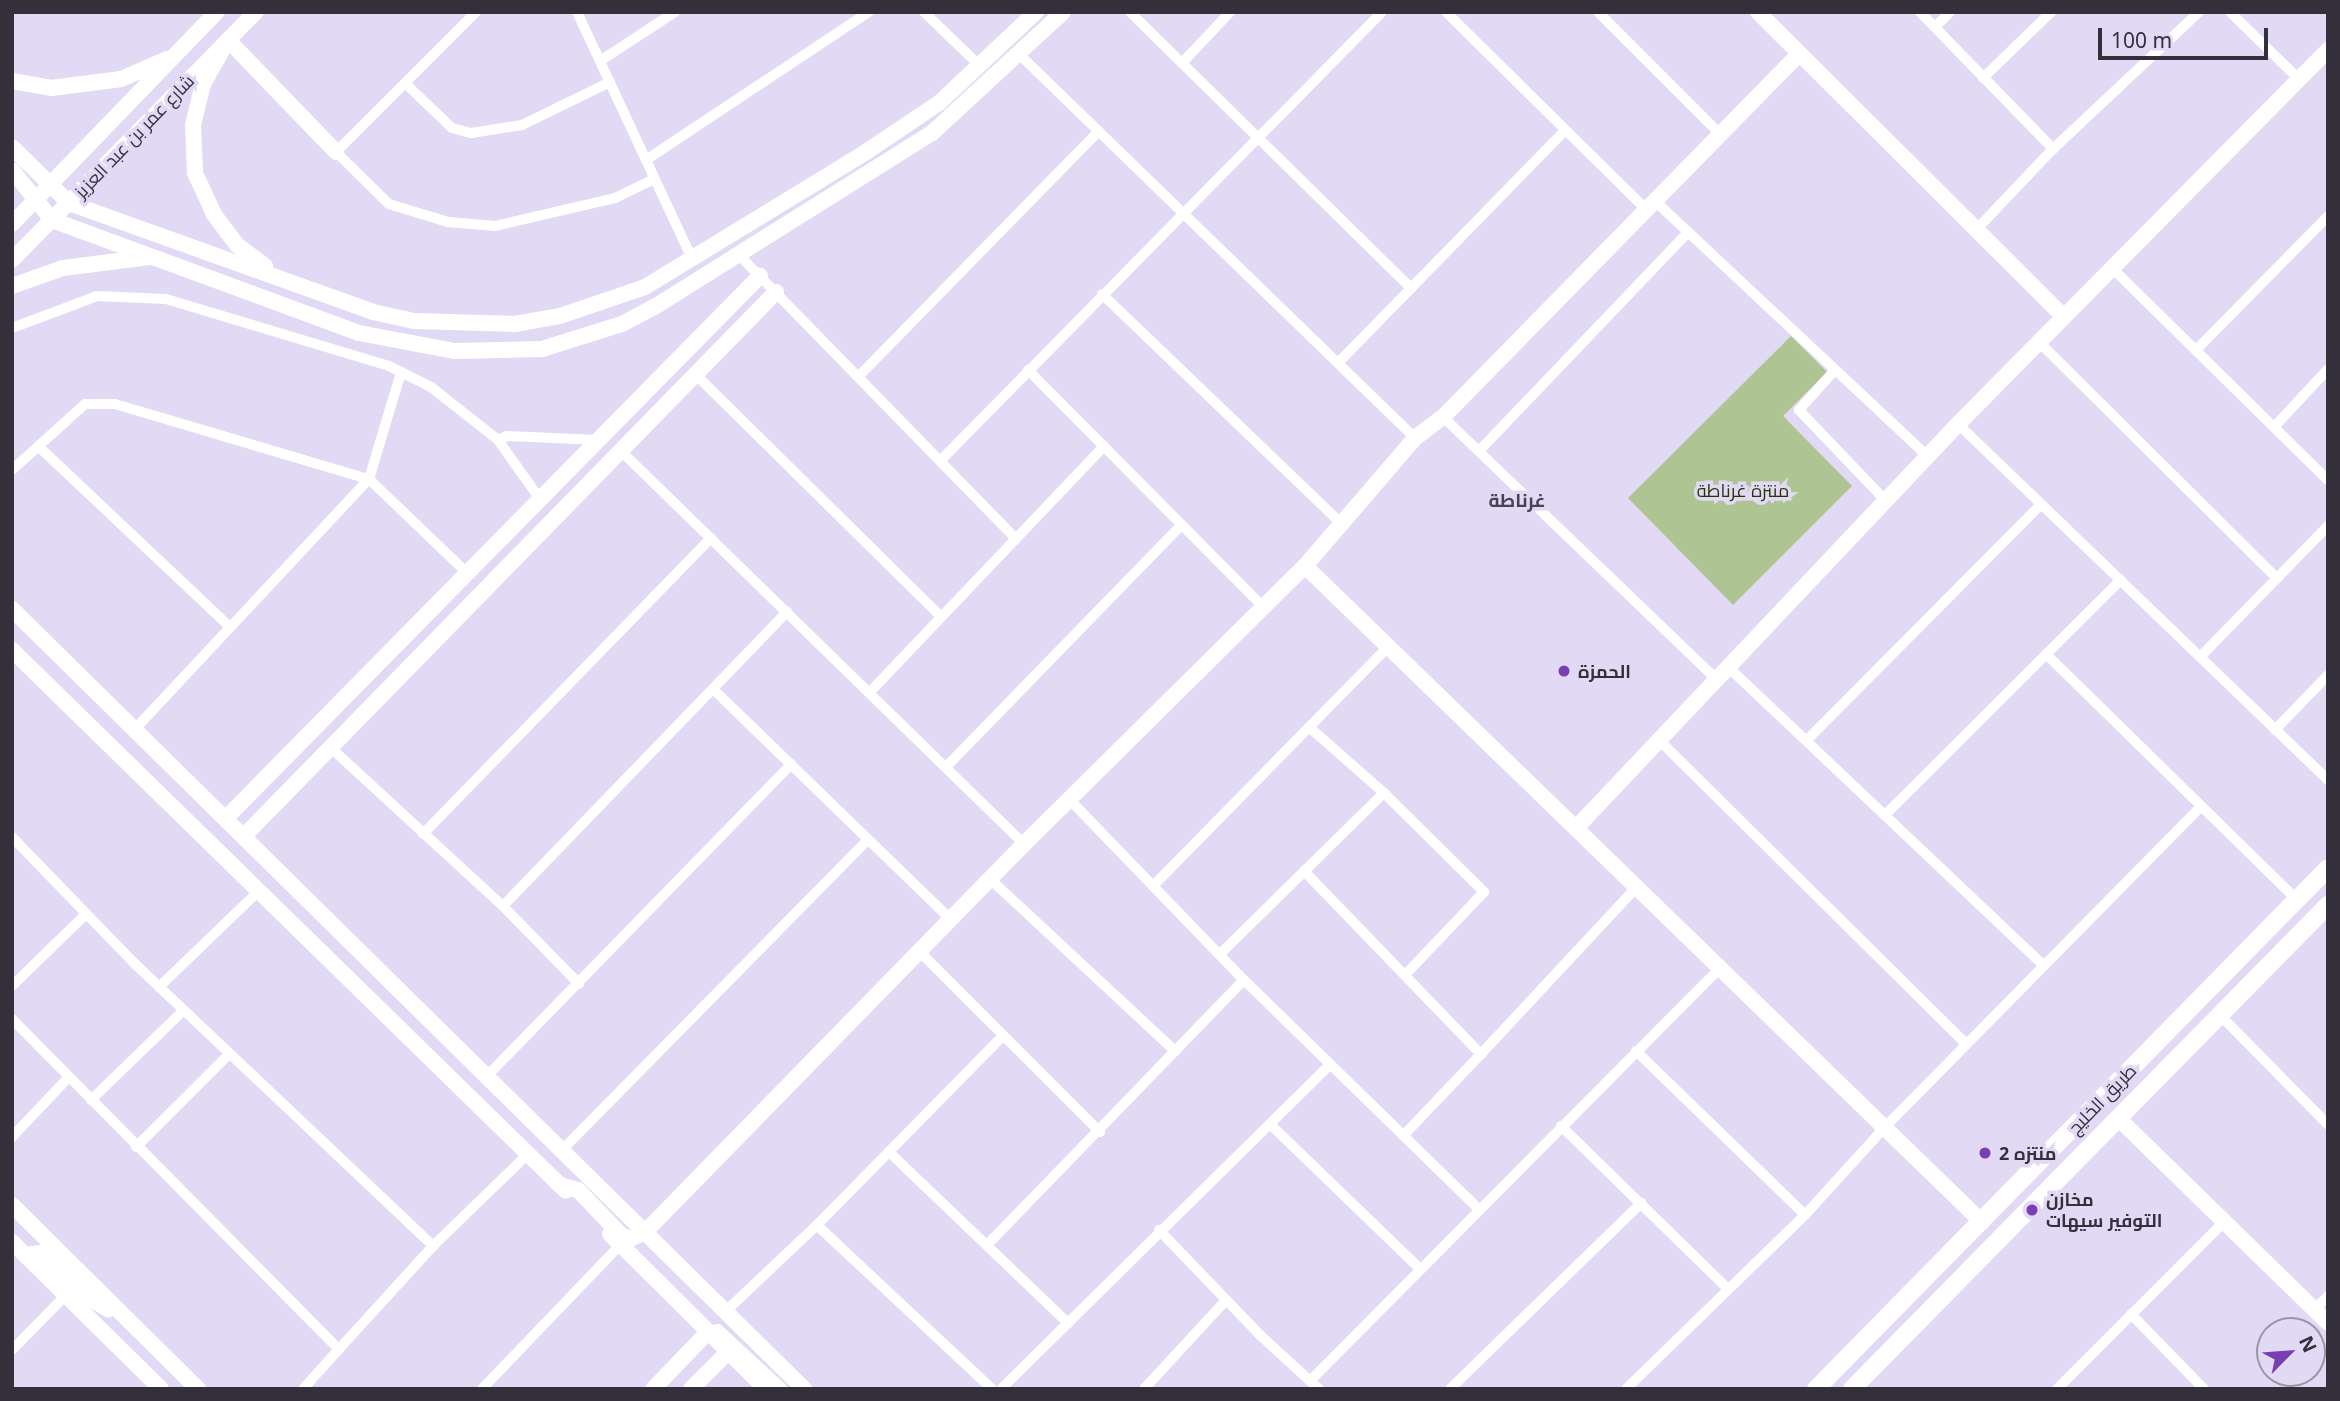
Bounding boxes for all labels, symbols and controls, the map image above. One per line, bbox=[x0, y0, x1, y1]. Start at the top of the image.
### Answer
scale bar bbox=[2102, 14, 2272, 58]
text: 100 m bbox=[2111, 26, 2172, 54]
street label: شارع عمر بن عبد العزيز bbox=[70, 70, 198, 202]
park label: منتزة غرناطة bbox=[1697, 479, 1789, 501]
district label: غرناطة bbox=[1489, 490, 1545, 512]
place label: الحمزة bbox=[1578, 660, 1631, 682]
marker: الحمزة bbox=[1556, 663, 1572, 679]
street label: طريق الخليج bbox=[2063, 1060, 2141, 1138]
place label: منتزه 2 bbox=[1999, 1142, 2056, 1164]
marker: منتزه 2 bbox=[1977, 1145, 1993, 1161]
place label: مخازن التوفير سيهات bbox=[2046, 1189, 2162, 1232]
marker: مخازن التوفير سيهات bbox=[2024, 1202, 2040, 1218]
north arrow bbox=[2256, 1317, 2326, 1387]
text: N bbox=[2293, 1331, 2323, 1356]

